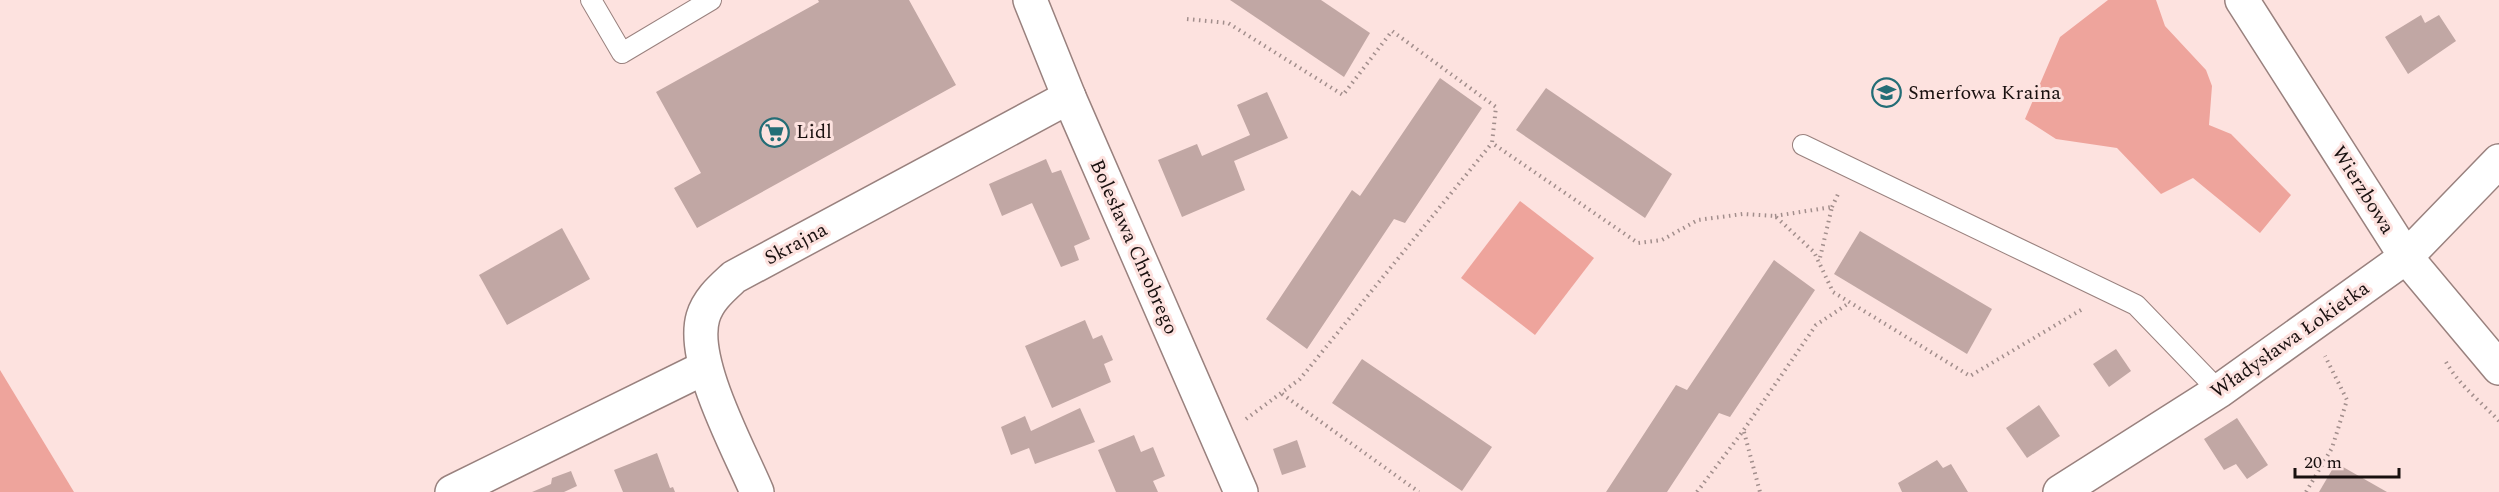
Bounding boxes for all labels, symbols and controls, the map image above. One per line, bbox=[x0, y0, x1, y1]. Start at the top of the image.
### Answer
school or university icon: Smerfowa Kraina bbox=[1871, 77, 1903, 109]
place label: Smerfowa Kraina bbox=[1908, 78, 2061, 108]
supermarket icon: Lidl bbox=[759, 116, 791, 148]
place label: Lidl bbox=[796, 117, 832, 147]
street label: Wierzbowa bbox=[2324, 140, 2402, 240]
street label: Bolesława Chrobrego bbox=[1082, 155, 1186, 339]
street label: Skrajna bbox=[759, 215, 833, 273]
street label: Władysława Łokietka bbox=[2204, 274, 2376, 406]
scale bar bbox=[2295, 441, 2398, 479]
text: 20 m bbox=[2304, 449, 2342, 476]

